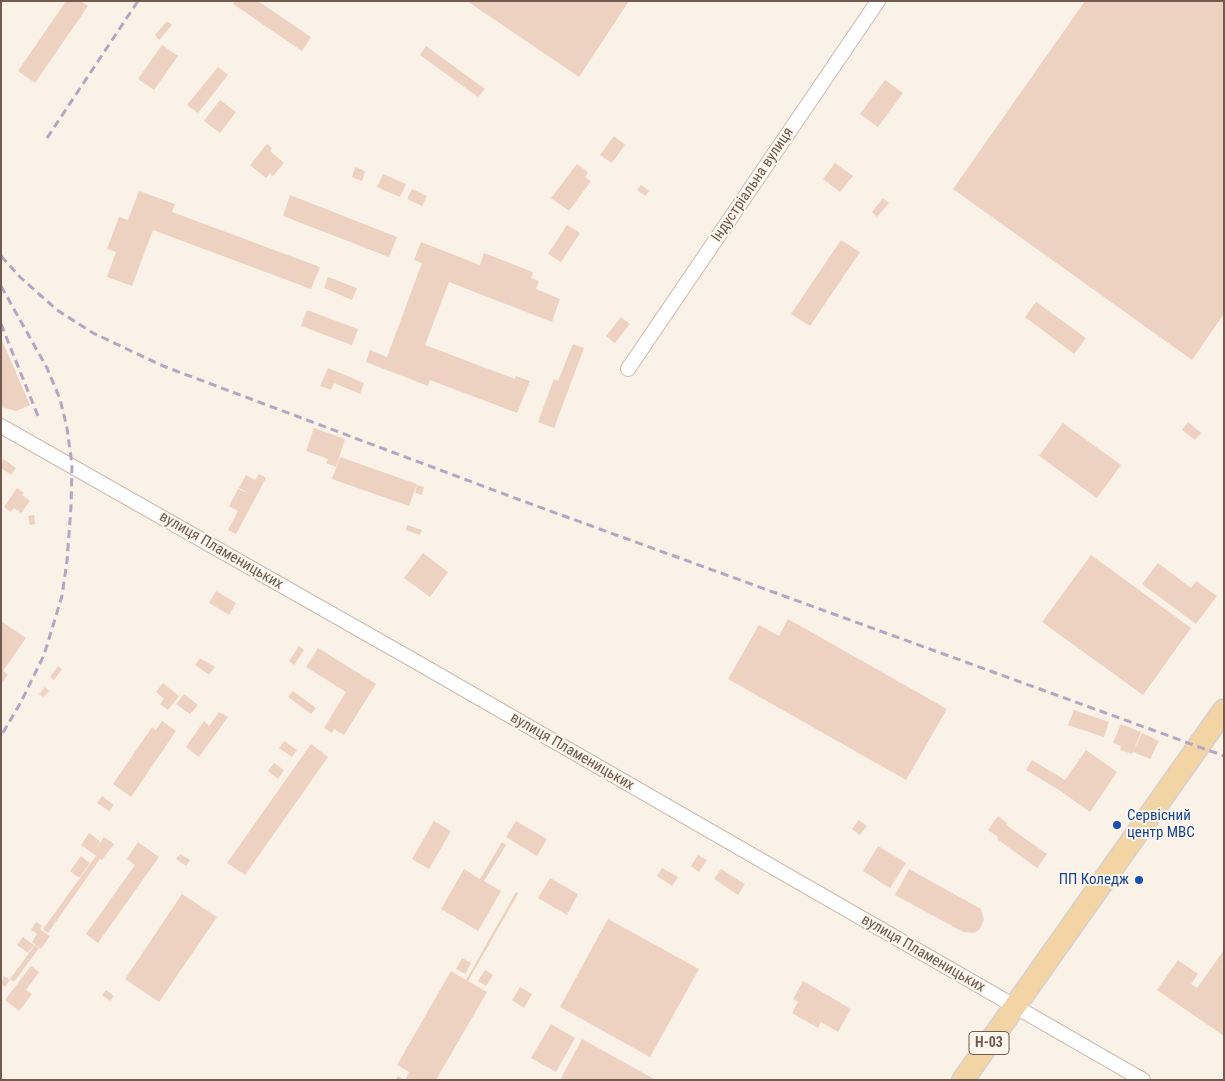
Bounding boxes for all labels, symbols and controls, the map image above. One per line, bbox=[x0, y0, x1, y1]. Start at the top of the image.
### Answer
street label: Індустріальна вулиця bbox=[708, 124, 798, 246]
street label: вулиця Пламеницьких bbox=[156, 508, 286, 594]
street label: вулиця Пламеницьких bbox=[507, 709, 637, 795]
place label: Сервісний центр МВС bbox=[1127, 807, 1195, 842]
marker: Сервісний центр МВС bbox=[1111, 819, 1123, 831]
place label: ПП Коледж bbox=[1059, 871, 1129, 889]
marker: ПП Коледж bbox=[1133, 874, 1145, 886]
street label: вулиця Пламеницьких bbox=[858, 911, 988, 997]
road number: Н-03 bbox=[969, 1032, 1009, 1054]

